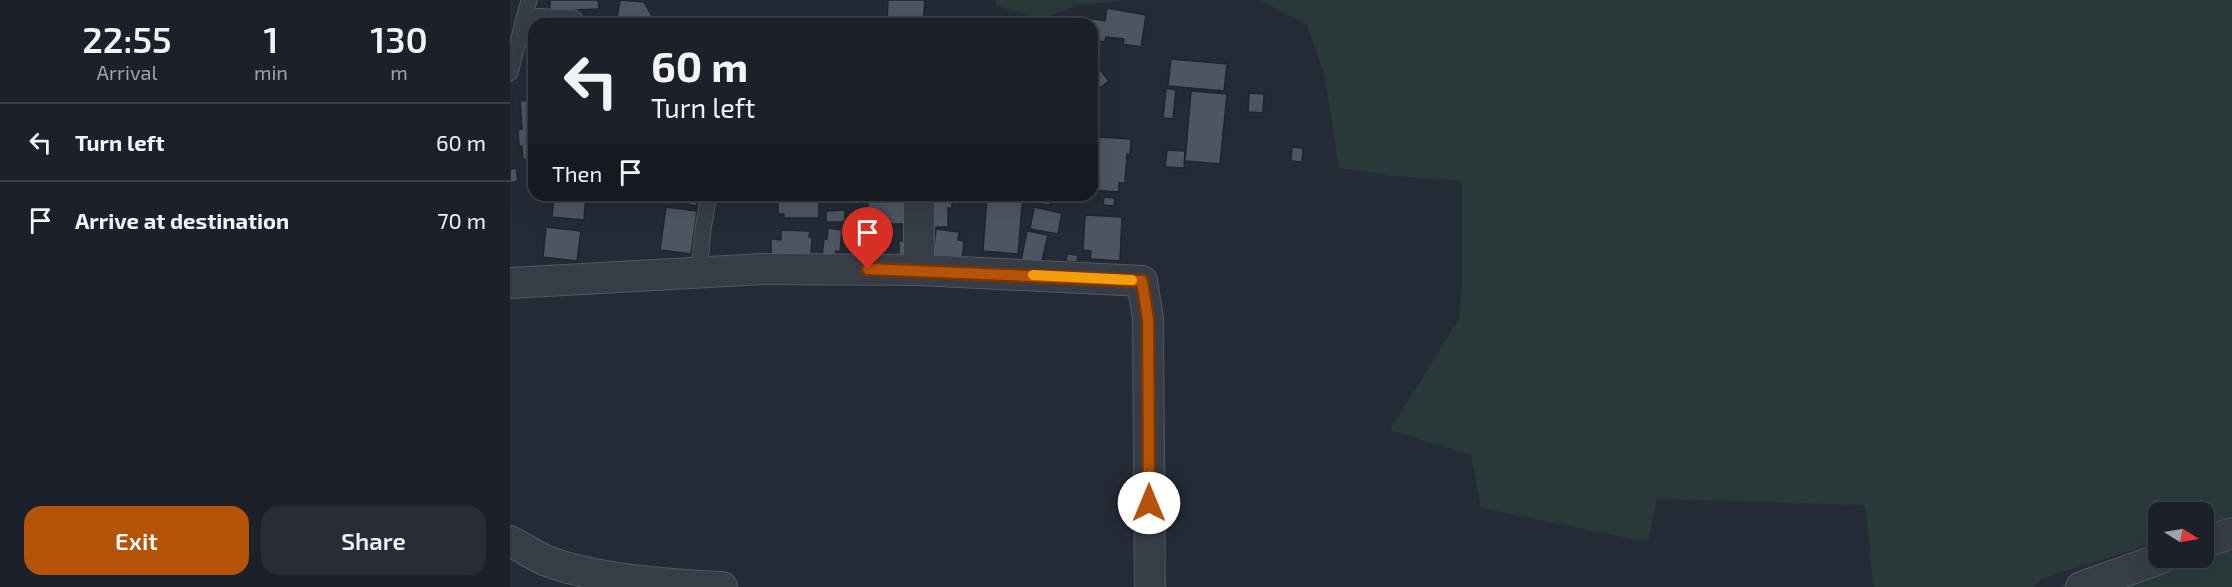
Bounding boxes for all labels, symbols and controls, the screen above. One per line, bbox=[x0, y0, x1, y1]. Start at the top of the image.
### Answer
text: 22:55 bbox=[82, 17, 172, 60]
text: 1 bbox=[263, 17, 278, 60]
text: 130 bbox=[370, 17, 428, 60]
text: 60 m bbox=[651, 40, 748, 90]
icon: left bbox=[552, 42, 630, 120]
text: Arrival bbox=[97, 60, 157, 84]
text: min bbox=[254, 60, 288, 84]
text: m bbox=[390, 60, 408, 84]
text: Turn left bbox=[651, 91, 755, 123]
icon: left bbox=[24, 126, 57, 159]
text: Turn left bbox=[75, 129, 164, 155]
text: 60 m bbox=[436, 129, 486, 155]
icon: arrive bbox=[614, 156, 647, 189]
text: Then bbox=[552, 160, 602, 186]
icon: arrive bbox=[24, 204, 57, 237]
text: Arrive at destination bbox=[75, 207, 289, 233]
text: 70 m bbox=[437, 207, 486, 233]
pin bbox=[842, 207, 893, 269]
icon: arrive bbox=[851, 216, 884, 249]
position arrow bbox=[1117, 471, 1181, 535]
north arrow bbox=[2148, 502, 2214, 568]
map controls bbox=[2148, 502, 2214, 568]
button: Exit bbox=[24, 506, 249, 575]
button: Share bbox=[261, 506, 486, 575]

